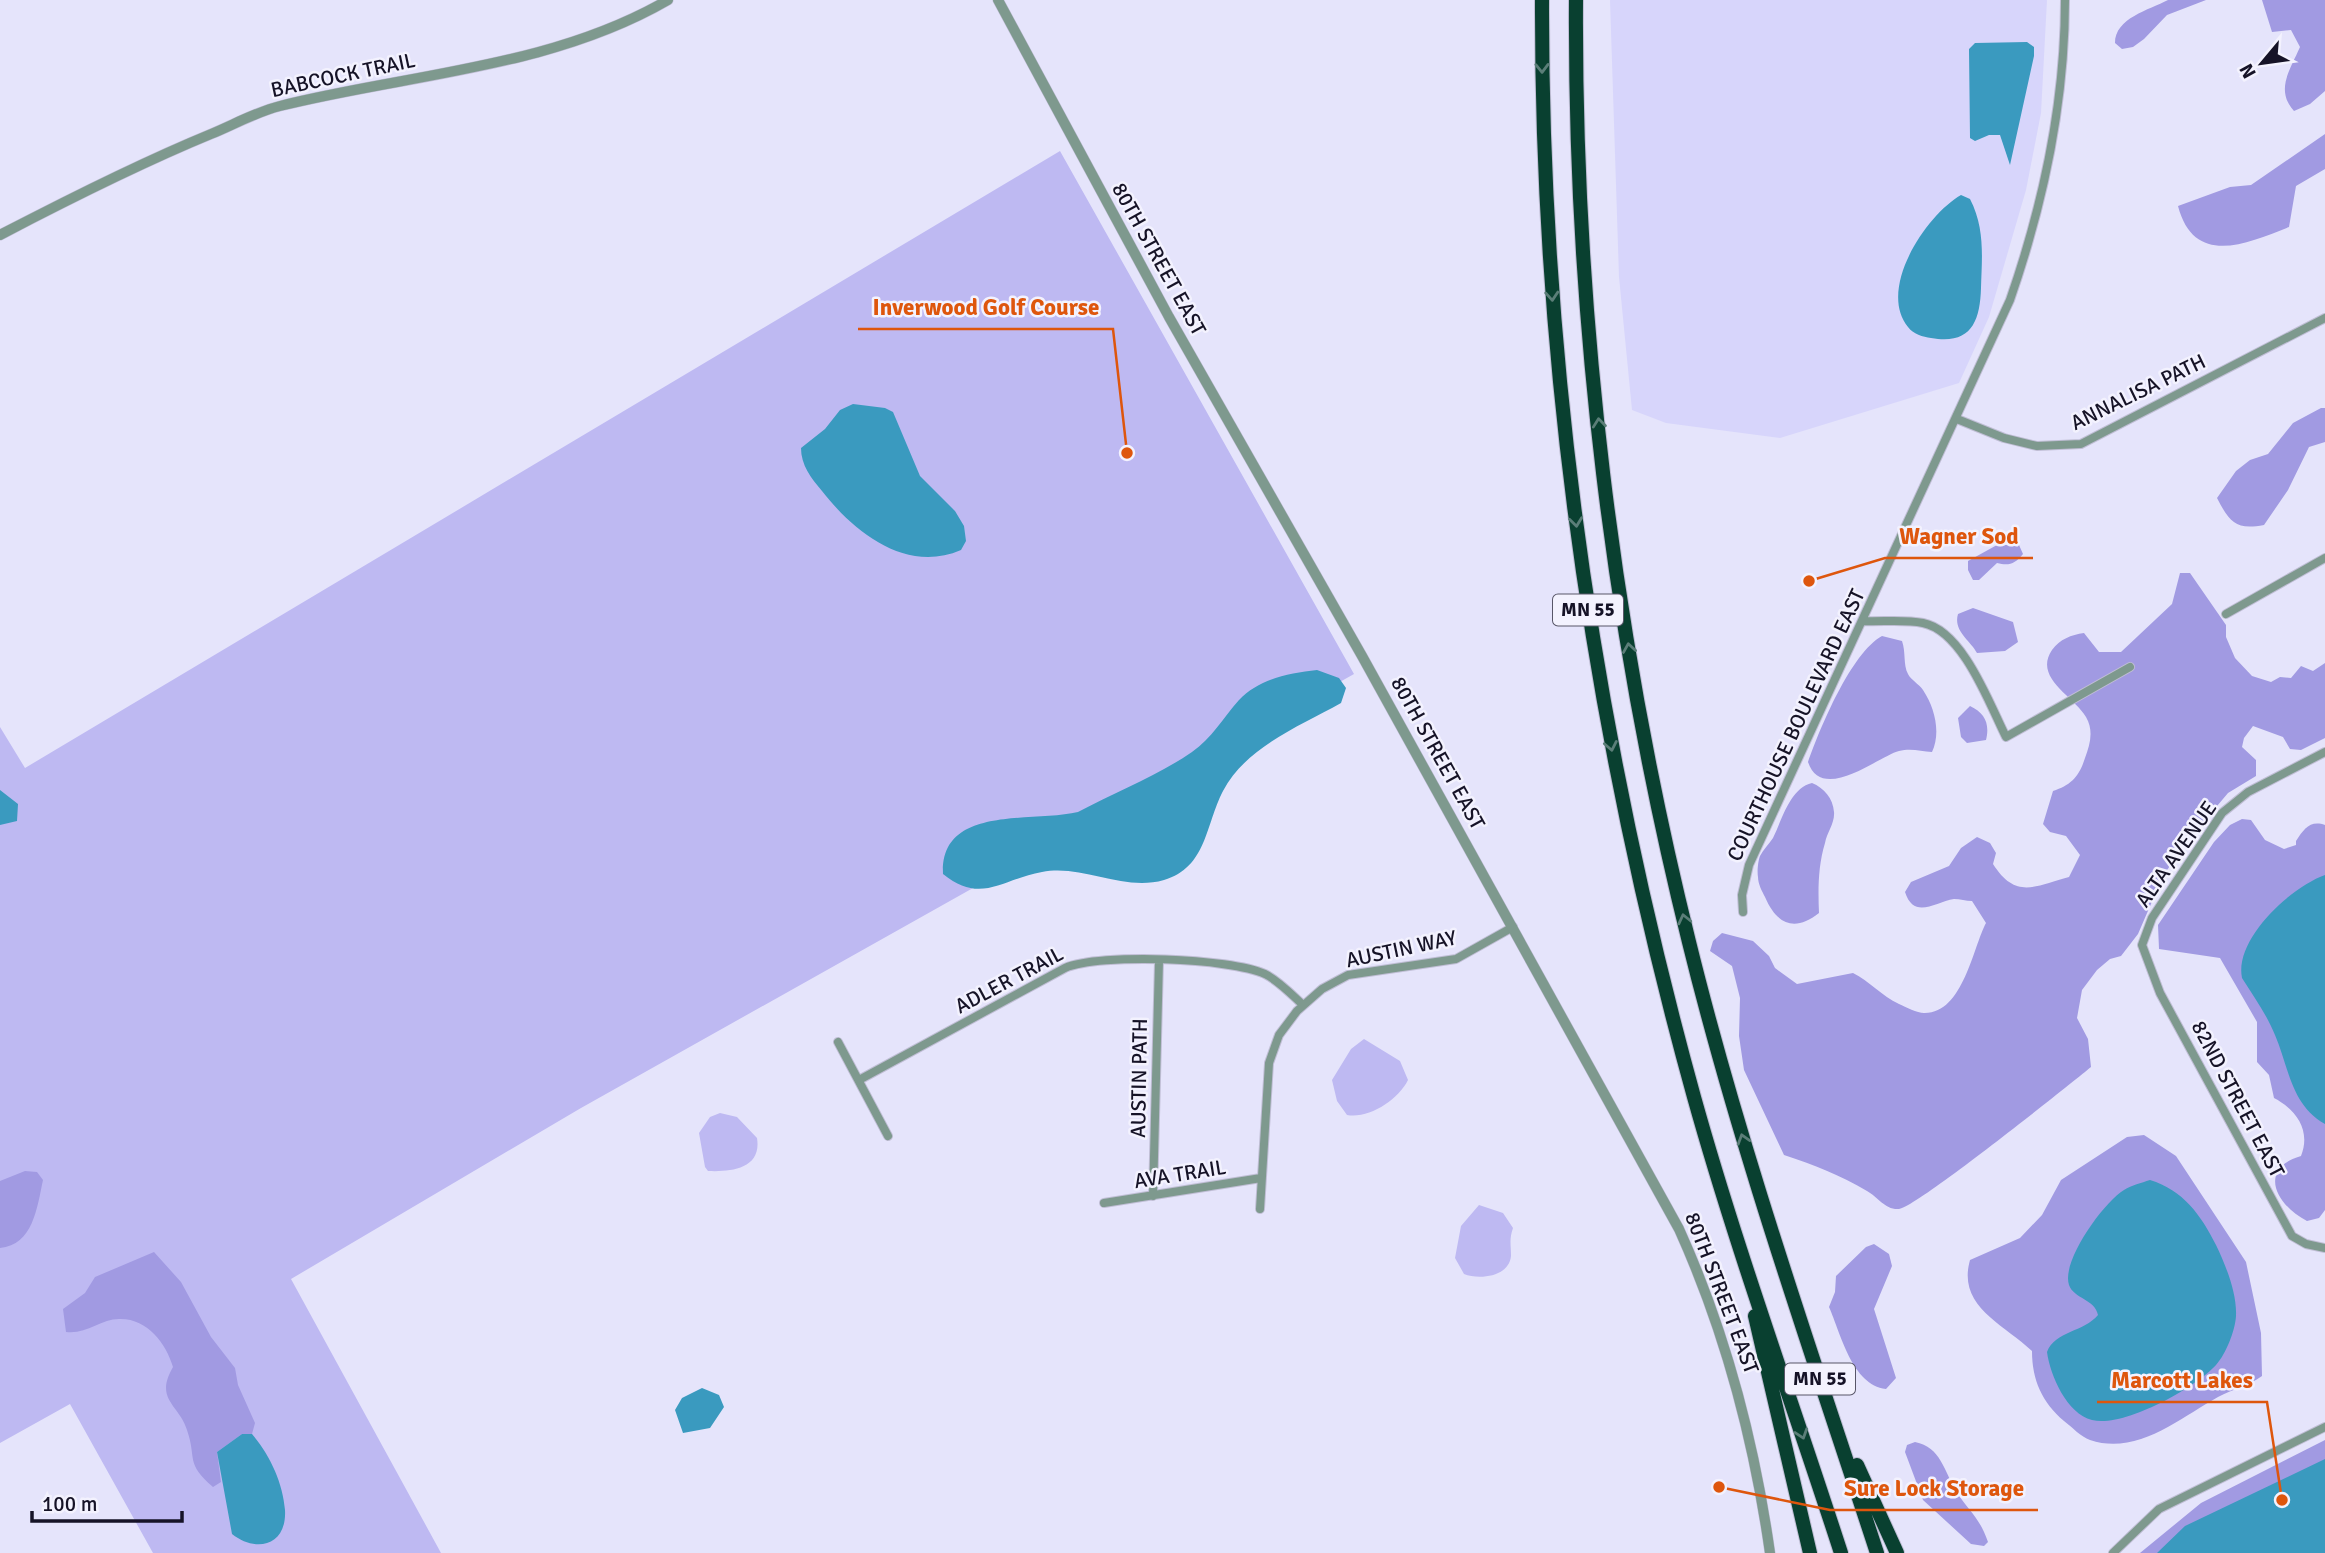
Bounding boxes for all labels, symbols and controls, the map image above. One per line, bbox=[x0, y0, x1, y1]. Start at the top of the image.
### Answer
north arrow bbox=[2227, 28, 2297, 98]
street label: BABCOCK TRAIL bbox=[268, 47, 418, 103]
text: N bbox=[2234, 59, 2262, 82]
one-way arrow bbox=[1534, 63, 1550, 74]
street label: 80TH STREET EAST bbox=[1106, 178, 1212, 341]
callout: Inverwood Golf Course bbox=[858, 285, 1113, 329]
one-way arrow bbox=[1544, 290, 1559, 301]
text: Inverwood Golf Course bbox=[873, 293, 1099, 322]
street label: ANNALISA PATH bbox=[2066, 348, 2210, 436]
one-way arrow bbox=[1592, 417, 1607, 428]
callout: Wagner Sod bbox=[1885, 514, 2033, 558]
one-way arrow bbox=[1568, 516, 1583, 528]
text: Wagner Sod bbox=[1899, 522, 2019, 551]
street label: COURTHOUSE BOULEVARD EAST bbox=[1721, 584, 1871, 865]
road number: MN 55 bbox=[1553, 594, 1623, 625]
one-way arrow bbox=[1622, 642, 1637, 654]
street label: 80TH STREET EAST bbox=[1385, 672, 1491, 835]
one-way arrow bbox=[1603, 740, 1618, 752]
street label: ALTA AVENUE bbox=[2130, 796, 2222, 912]
one-way arrow bbox=[1677, 913, 1692, 925]
street label: AUSTIN WAY bbox=[1343, 924, 1459, 973]
street label: ADLER TRAIL bbox=[950, 940, 1068, 1019]
street label: 82ND STREET EAST bbox=[2186, 1016, 2291, 1183]
street label: AUSTIN PATH bbox=[1125, 1018, 1153, 1138]
one-way arrow bbox=[1736, 1133, 1751, 1145]
street label: AVA TRAIL bbox=[1132, 1154, 1228, 1194]
street label: 80TH STREET EAST bbox=[1679, 1209, 1765, 1378]
callout: Marcott Lakes bbox=[2097, 1358, 2267, 1402]
road number: MN 55 bbox=[1785, 1364, 1855, 1394]
text: Marcott Lakes bbox=[2111, 1366, 2253, 1395]
one-way arrow bbox=[1794, 1428, 1809, 1440]
callout: Sure Lock Storage bbox=[1830, 1466, 2038, 1510]
text: Sure Lock Storage bbox=[1844, 1474, 2024, 1503]
scale bar bbox=[32, 1480, 182, 1524]
text: 100 m bbox=[42, 1491, 97, 1517]

